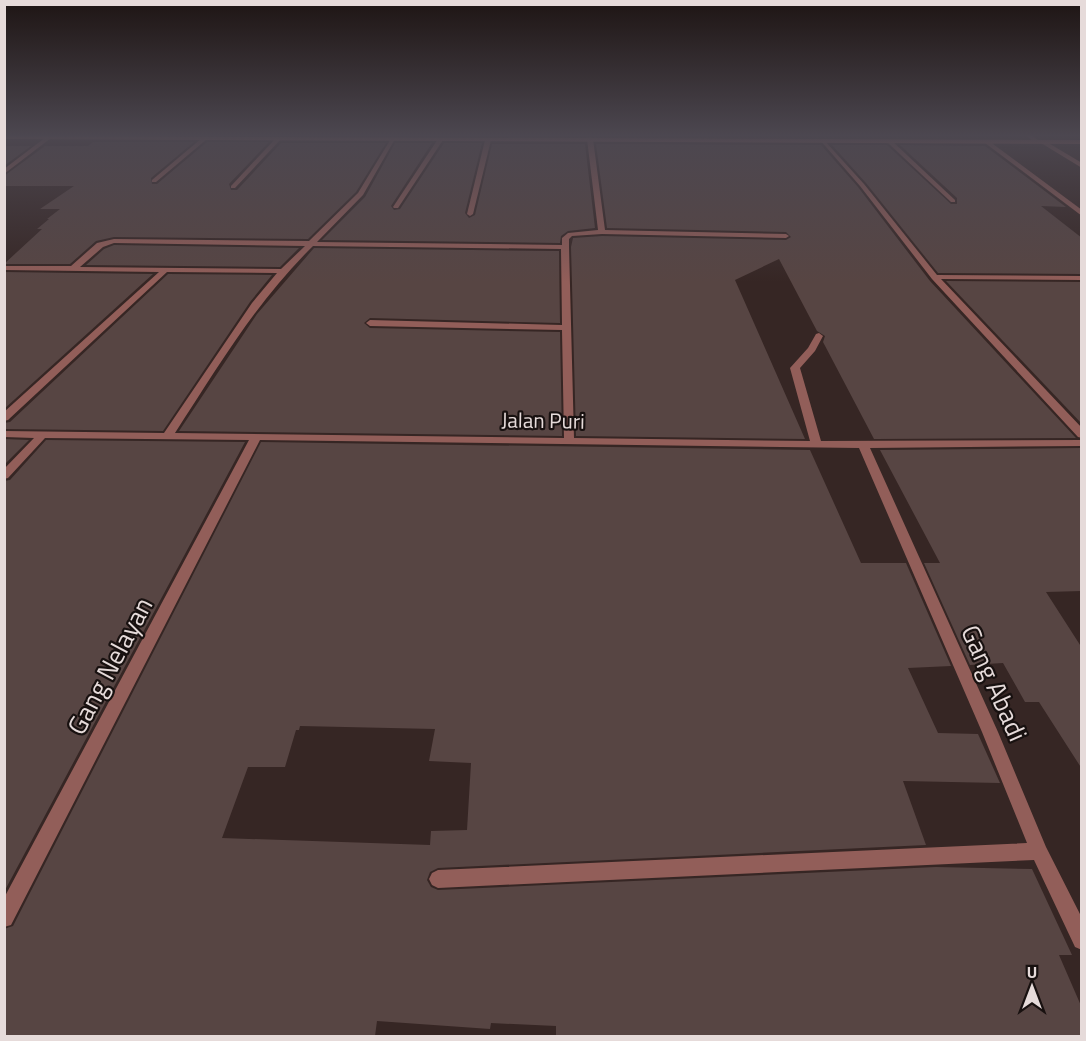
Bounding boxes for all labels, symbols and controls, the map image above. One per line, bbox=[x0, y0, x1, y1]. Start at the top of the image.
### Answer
street label: Jalan Puri bbox=[501, 403, 585, 437]
street label: Gang Nelayan bbox=[57, 590, 162, 742]
street label: Gang Abadi bbox=[951, 618, 1037, 747]
north arrow bbox=[1002, 957, 1062, 1017]
text: U bbox=[1027, 960, 1037, 984]

